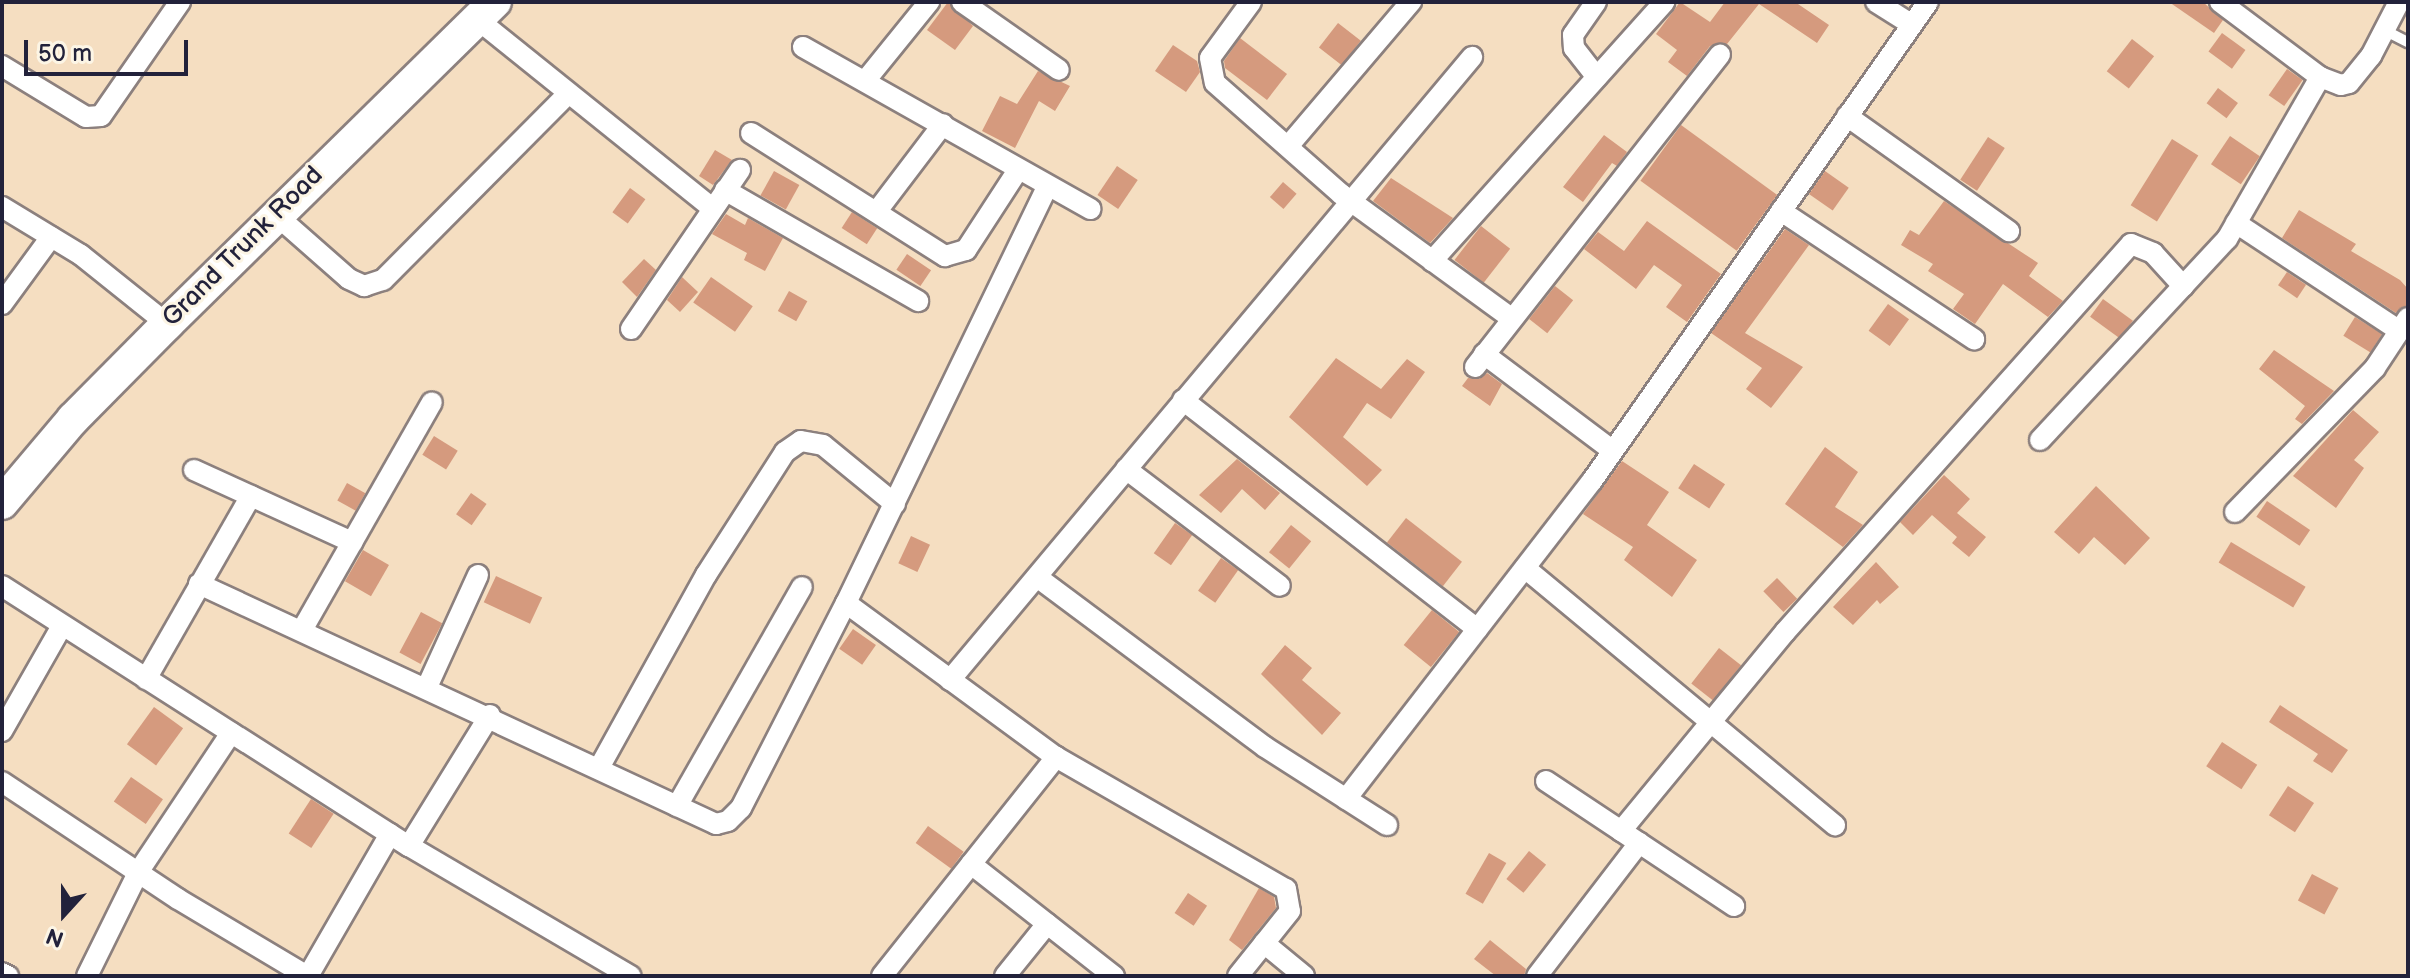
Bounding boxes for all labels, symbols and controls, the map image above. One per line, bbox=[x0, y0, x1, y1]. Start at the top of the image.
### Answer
scale bar bbox=[28, 24, 192, 74]
text: 50 m bbox=[38, 39, 92, 68]
street label: Grand Trunk Road bbox=[156, 160, 330, 334]
north arrow bbox=[24, 874, 104, 954]
text: N bbox=[43, 921, 68, 952]

